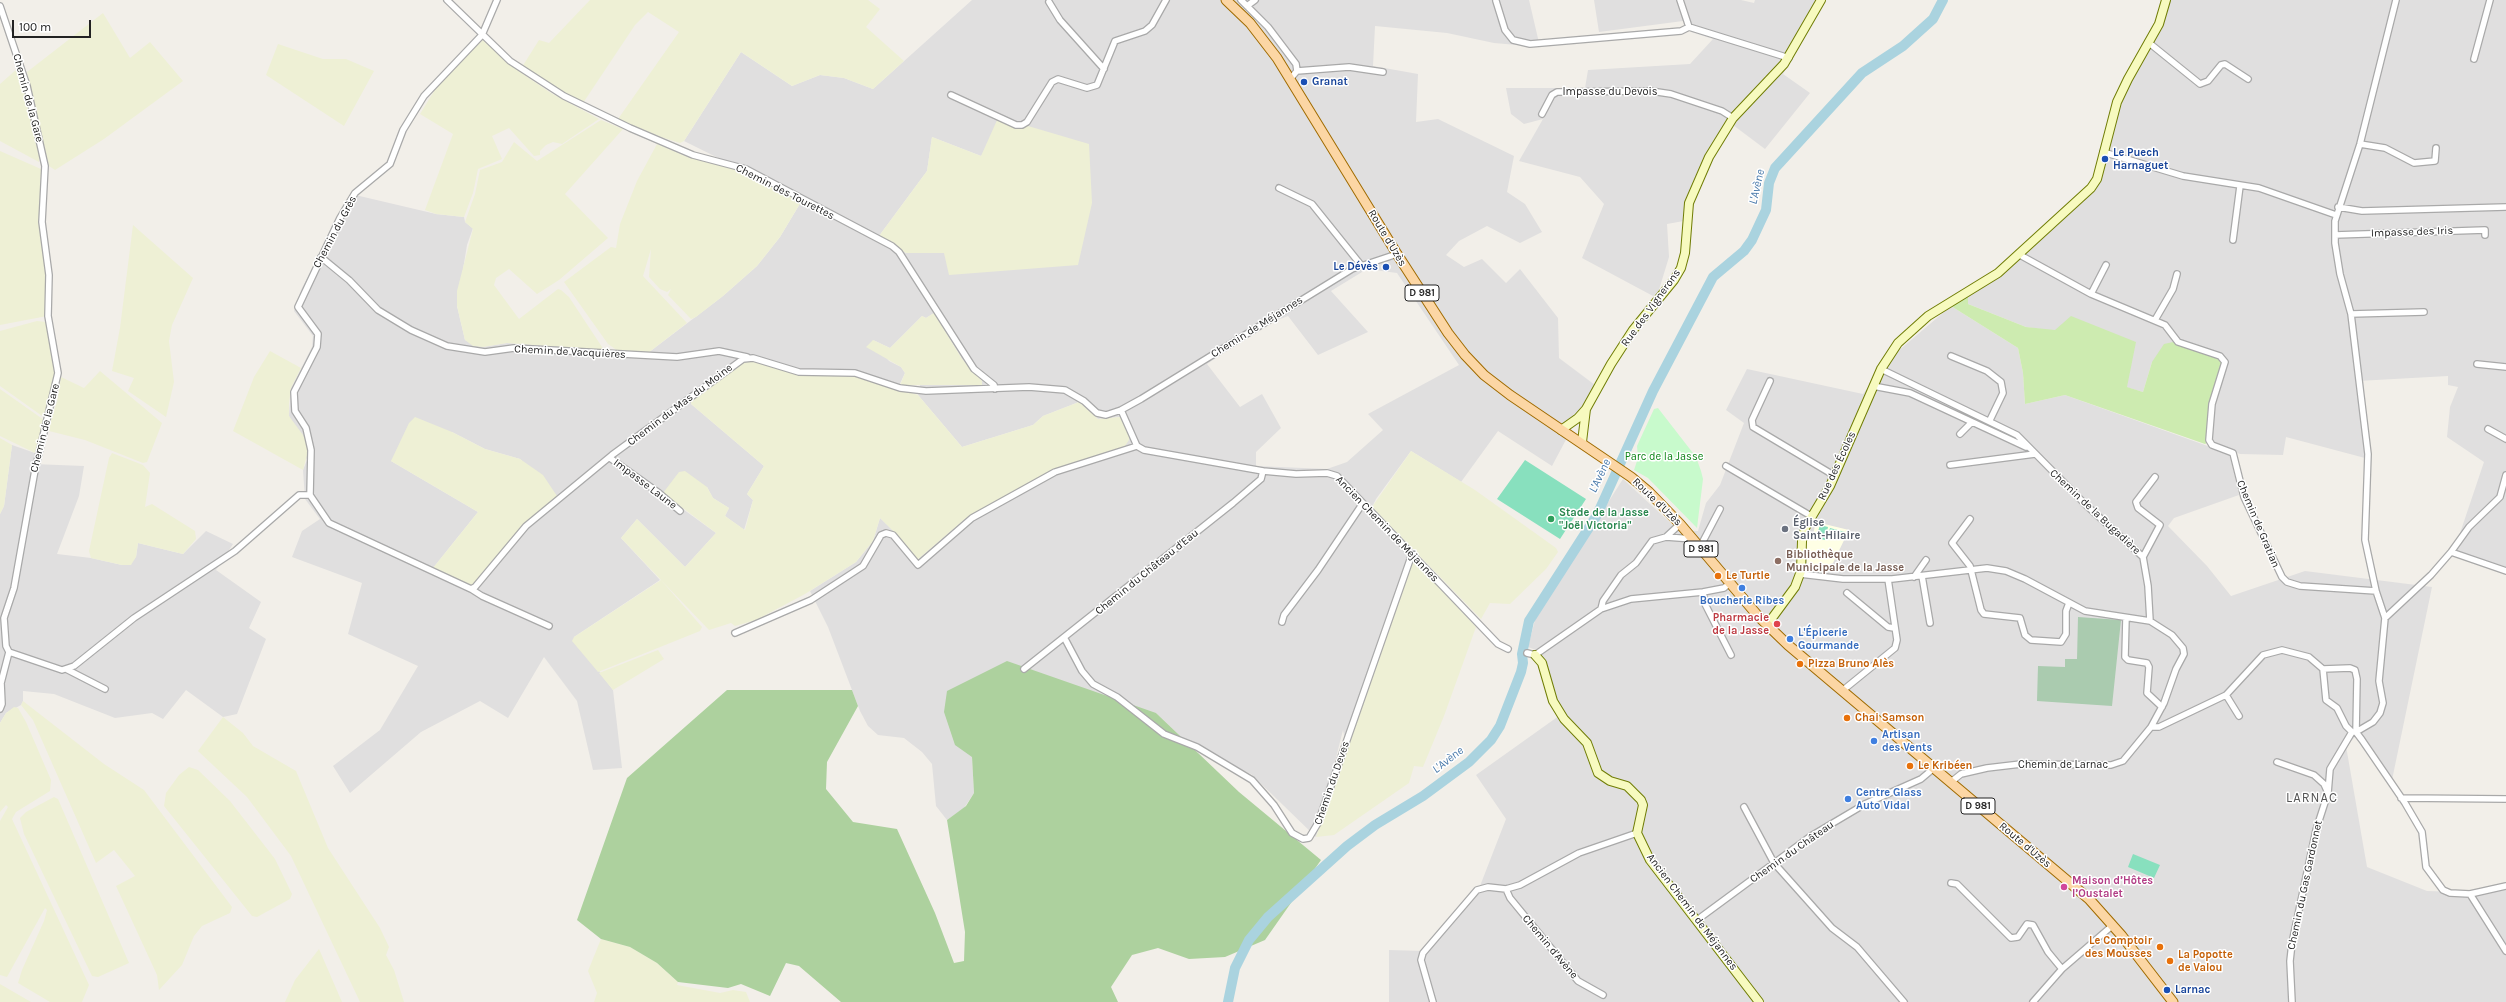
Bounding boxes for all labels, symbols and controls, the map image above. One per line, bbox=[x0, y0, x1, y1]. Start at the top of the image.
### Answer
scale bar bbox=[14, 12, 93, 38]
text: 100 m bbox=[19, 20, 51, 34]
street label: Chemin de la Gare bbox=[10, 52, 46, 144]
place label: Granat bbox=[1312, 75, 1348, 89]
marker: Granat bbox=[1299, 77, 1309, 87]
street label: Impasse du Devois bbox=[1563, 85, 1657, 99]
place label: Le Puech Harnaguet bbox=[2113, 146, 2168, 172]
marker: Le Puech Harnaguet bbox=[2100, 154, 2110, 164]
street label: Chemin des Tourettes bbox=[733, 161, 837, 223]
water label: L'Avène bbox=[1746, 168, 1768, 206]
street label: Chemin du Grès bbox=[310, 194, 360, 270]
street label: Route d'Uzès bbox=[1365, 207, 1409, 269]
street label: Impasse des Iris bbox=[2371, 224, 2453, 240]
place label: Le Dévès bbox=[1333, 260, 1378, 274]
marker: Le Dévès bbox=[1381, 262, 1391, 272]
street label: Rue des Vignerons bbox=[1618, 267, 1684, 349]
road number: D 981 bbox=[1405, 285, 1439, 301]
street label: Chemin de Méjannes bbox=[1209, 293, 1305, 361]
street label: Chemin de Vacquières bbox=[514, 342, 626, 362]
street label: Chemin du Mas du Moine bbox=[625, 361, 735, 449]
street label: Chemin de la Gare bbox=[28, 382, 62, 474]
street label: Rue des Écoles bbox=[1815, 429, 1859, 503]
park label: Parc de la Jasse bbox=[1625, 450, 1703, 464]
street label: Impasse Laune bbox=[611, 456, 679, 512]
water label: L'Avène bbox=[1586, 457, 1614, 495]
street label: Chemin de la Bugadière bbox=[2047, 467, 2143, 557]
street label: Ancien Chemin de Méjannes bbox=[1333, 473, 1441, 585]
street label: Route d'Uzès bbox=[1630, 475, 1684, 529]
street label: Chemin de Gratian bbox=[2234, 478, 2282, 570]
place label: Stade de la Jasse "Joël Victoria" bbox=[1559, 506, 1649, 532]
marker: Stade de la Jasse "Joël Victoria" bbox=[1546, 514, 1556, 524]
place label: Église Saint-Hilaire bbox=[1793, 516, 1860, 542]
marker: Église Saint-Hilaire bbox=[1780, 524, 1790, 534]
street label: Chemin du Château d'Eau bbox=[1093, 526, 1201, 618]
road number: D 981 bbox=[1684, 541, 1718, 557]
place label: Bibliothèque Municipale de la Jasse bbox=[1786, 548, 1904, 574]
marker: Bibliothèque Municipale de la Jasse bbox=[1773, 556, 1783, 566]
place label: Le Turtle bbox=[1726, 569, 1770, 583]
marker: Le Turtle bbox=[1713, 571, 1723, 581]
marker: Boucherie Ribes bbox=[1737, 583, 1747, 593]
place label: Boucherie Ribes bbox=[1700, 594, 1784, 608]
place label: Pharmacie de la Jasse bbox=[1712, 611, 1769, 637]
marker: Pharmacie de la Jasse bbox=[1772, 619, 1782, 629]
place label: L'Épicerie Gourmande bbox=[1798, 626, 1859, 652]
marker: L'Épicerie Gourmande bbox=[1785, 634, 1795, 644]
place label: Pizza Bruno Alès bbox=[1808, 657, 1894, 671]
marker: Pizza Bruno Alès bbox=[1795, 659, 1805, 669]
place label: Chai Samson bbox=[1855, 711, 1924, 725]
marker: Chai Samson bbox=[1842, 713, 1852, 723]
place label: Artisan des Vents bbox=[1882, 728, 1932, 754]
marker: Artisan des Vents bbox=[1869, 736, 1879, 746]
street label: Chemin du Deves bbox=[1312, 739, 1352, 827]
water label: L'Avène bbox=[1430, 743, 1466, 777]
street label: Chemin de Larnac bbox=[2018, 758, 2108, 772]
place label: Le Kribéen bbox=[1918, 759, 1972, 773]
marker: Le Kribéen bbox=[1905, 761, 1915, 771]
place label: Centre Glass Auto Vidal bbox=[1856, 786, 1922, 812]
district label: LARNAC bbox=[2286, 790, 2338, 806]
marker: Centre Glass Auto Vidal bbox=[1843, 794, 1853, 804]
road number: D 981 bbox=[1961, 798, 1995, 814]
street label: Chemin du Château bbox=[1747, 818, 1837, 886]
street label: Route d'Uzès bbox=[1996, 819, 2054, 871]
street label: Chemin du Gas Gardonnet bbox=[2285, 819, 2325, 951]
street label: Ancien Chemin de Méjannes bbox=[1644, 851, 1740, 973]
place label: Maison d’Hôtes l’Oustalet bbox=[2072, 874, 2153, 900]
marker: Maison d’Hôtes l’Oustalet bbox=[2059, 882, 2069, 892]
street label: Chemin d'Avène bbox=[1519, 912, 1581, 982]
place label: Le Comptoir des Mousses bbox=[2085, 934, 2152, 960]
marker: Le Comptoir des Mousses bbox=[2155, 942, 2165, 952]
place label: La Popotte de Valou bbox=[2178, 948, 2233, 974]
marker: La Popotte de Valou bbox=[2165, 956, 2175, 966]
place label: Larnac bbox=[2175, 983, 2210, 997]
marker: Larnac bbox=[2162, 985, 2172, 995]

